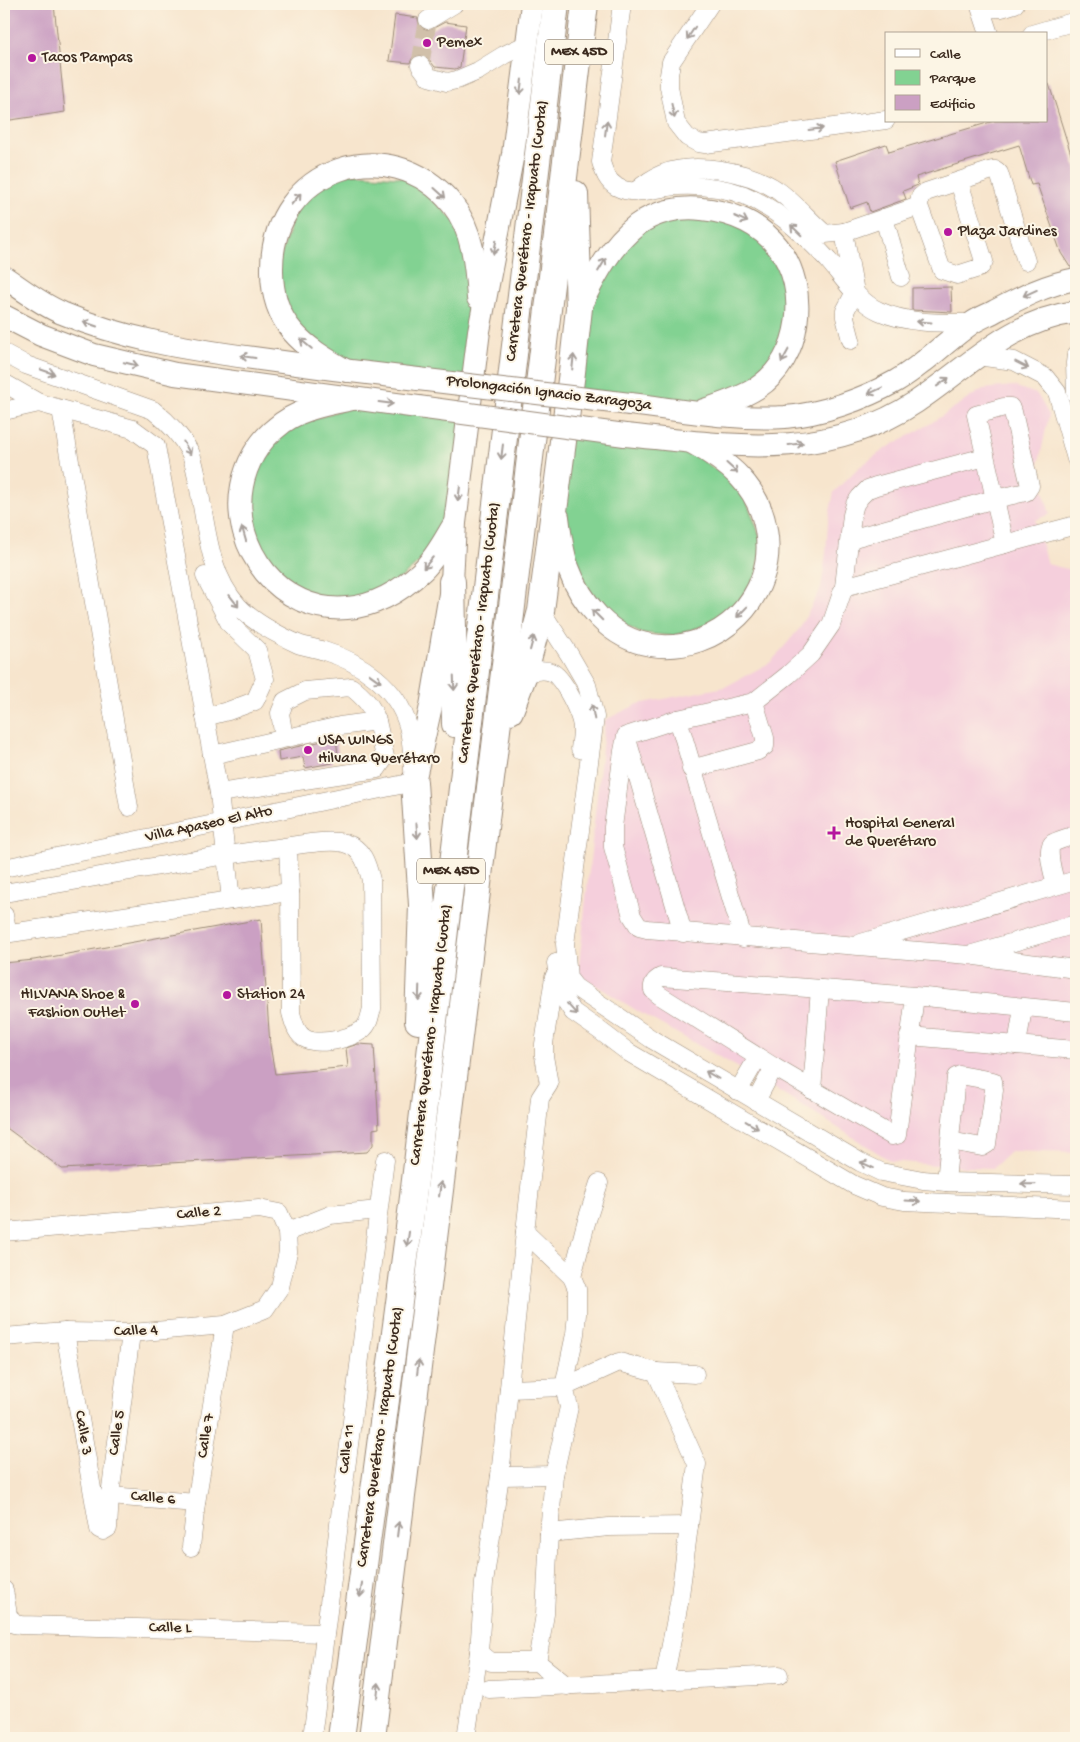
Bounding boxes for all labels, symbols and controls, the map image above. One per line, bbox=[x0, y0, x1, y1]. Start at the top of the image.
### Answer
one-way arrow bbox=[685, 26, 696, 40]
legend bbox=[885, 32, 1048, 122]
place label: Pemex bbox=[436, 34, 483, 53]
marker: Pemex bbox=[421, 37, 433, 49]
road number: MEX 45D bbox=[545, 40, 613, 64]
text: Calle bbox=[930, 46, 961, 64]
place label: Tacos Pampas bbox=[41, 49, 133, 68]
marker: Tacos Pampas bbox=[26, 52, 38, 64]
text: Parque bbox=[929, 70, 976, 88]
one-way arrow bbox=[516, 79, 526, 95]
text: Edificio bbox=[930, 96, 976, 114]
street label: Carretera Querétaro - Irapuato (Cuota) bbox=[503, 99, 553, 363]
one-way arrow bbox=[669, 102, 678, 118]
one-way arrow bbox=[601, 120, 611, 136]
one-way arrow bbox=[808, 124, 824, 134]
one-way arrow bbox=[434, 187, 447, 199]
one-way arrow bbox=[290, 193, 301, 206]
one-way arrow bbox=[733, 215, 748, 224]
place label: Plaza Jardines bbox=[957, 223, 1058, 242]
one-way arrow bbox=[790, 224, 803, 236]
marker: Plaza Jardines bbox=[942, 226, 954, 238]
one-way arrow bbox=[490, 239, 499, 255]
one-way arrow bbox=[596, 258, 607, 272]
one-way arrow bbox=[1023, 289, 1038, 298]
one-way arrow bbox=[916, 317, 932, 326]
one-way arrow bbox=[82, 319, 98, 328]
one-way arrow bbox=[300, 339, 313, 350]
one-way arrow bbox=[780, 348, 790, 363]
one-way arrow bbox=[240, 352, 256, 362]
one-way arrow bbox=[568, 354, 578, 370]
one-way arrow bbox=[122, 360, 138, 369]
one-way arrow bbox=[1014, 361, 1029, 370]
one-way arrow bbox=[40, 368, 56, 377]
street label: Prolongación Ignacio Zaragoza bbox=[444, 372, 654, 416]
one-way arrow bbox=[936, 377, 950, 387]
one-way arrow bbox=[868, 387, 883, 396]
one-way arrow bbox=[377, 399, 393, 409]
one-way arrow bbox=[787, 439, 803, 449]
one-way arrow bbox=[182, 440, 192, 455]
one-way arrow bbox=[497, 443, 507, 459]
one-way arrow bbox=[725, 462, 738, 474]
one-way arrow bbox=[453, 486, 463, 502]
street label: Carretera Querétaro - Irapuato (Cuota) bbox=[455, 501, 505, 765]
one-way arrow bbox=[239, 527, 248, 543]
one-way arrow bbox=[423, 557, 434, 570]
one-way arrow bbox=[229, 594, 240, 607]
one-way arrow bbox=[736, 606, 748, 618]
one-way arrow bbox=[591, 609, 603, 621]
one-way arrow bbox=[528, 635, 537, 651]
one-way arrow bbox=[368, 672, 381, 683]
one-way arrow bbox=[450, 675, 459, 691]
one-way arrow bbox=[588, 704, 598, 720]
place label: USA WINGS Hilvana Querétaro bbox=[318, 732, 440, 769]
marker: USA WINGS Hilvana Querétaro bbox=[302, 744, 314, 756]
street label: Villa Apaseo El Alto bbox=[143, 802, 274, 848]
place label: Hospital General de Querétaro bbox=[845, 815, 955, 852]
one-way arrow bbox=[412, 823, 422, 839]
marker: Hospital General de Querétaro bbox=[827, 826, 841, 840]
road number: MEX 45D bbox=[417, 858, 485, 884]
street label: Carretera Querétaro - Irapuato (Cuota) bbox=[407, 903, 457, 1167]
one-way arrow bbox=[414, 985, 424, 1001]
place label: HILVANA Shoe & Fashion Outlet bbox=[20, 986, 126, 1023]
place label: Station 24 bbox=[237, 986, 305, 1005]
marker: Station 24 bbox=[221, 989, 233, 1001]
marker: HILVANA Shoe & Fashion Outlet bbox=[129, 998, 141, 1010]
one-way arrow bbox=[566, 1003, 578, 1016]
one-way arrow bbox=[705, 1070, 719, 1080]
one-way arrow bbox=[745, 1121, 759, 1131]
one-way arrow bbox=[860, 1160, 875, 1170]
one-way arrow bbox=[1020, 1179, 1036, 1189]
one-way arrow bbox=[435, 1181, 445, 1197]
one-way arrow bbox=[905, 1196, 921, 1206]
street label: Calle 2 bbox=[176, 1203, 222, 1225]
one-way arrow bbox=[403, 1230, 413, 1246]
street label: Carretera Querétaro - Irapuato (Cuota) bbox=[353, 1305, 409, 1569]
street label: Calle 4 bbox=[114, 1322, 159, 1342]
one-way arrow bbox=[413, 1360, 423, 1376]
street label: Calle 3 bbox=[69, 1409, 95, 1457]
street label: Calle 5 bbox=[105, 1409, 131, 1457]
street label: Calle 7 bbox=[194, 1412, 220, 1460]
street label: Calle 11 bbox=[336, 1423, 360, 1475]
street label: Calle 6 bbox=[130, 1488, 177, 1510]
one-way arrow bbox=[393, 1521, 403, 1537]
one-way arrow bbox=[356, 1582, 366, 1598]
street label: Calle L bbox=[149, 1619, 193, 1639]
one-way arrow bbox=[373, 1682, 383, 1698]

